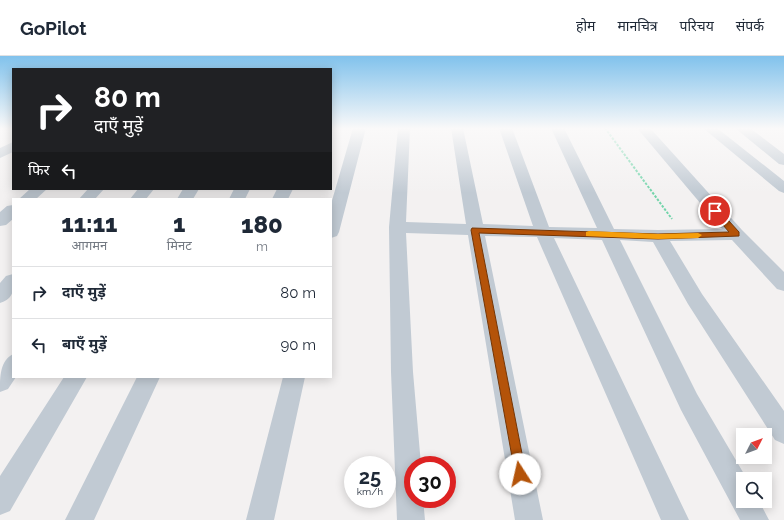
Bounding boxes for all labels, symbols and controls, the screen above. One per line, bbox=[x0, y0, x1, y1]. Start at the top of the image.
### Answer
text: GoPilot bbox=[20, 17, 86, 39]
text: होम bbox=[576, 18, 595, 34]
text: मानचित्र bbox=[617, 18, 658, 34]
text: परिचय bbox=[680, 18, 714, 34]
text: संपर्क bbox=[736, 18, 764, 34]
text: 80 m bbox=[94, 81, 161, 114]
icon: right bbox=[28, 84, 80, 136]
text: दाएँ मुड़ें bbox=[94, 115, 143, 136]
icon: left bbox=[58, 160, 80, 182]
text: फिर bbox=[28, 161, 50, 179]
pin bbox=[698, 194, 732, 228]
icon: arrive bbox=[704, 200, 726, 222]
text: 11:11 bbox=[61, 209, 118, 238]
text: 1 bbox=[173, 209, 185, 238]
text: 180 bbox=[241, 210, 283, 239]
text: आगमन bbox=[72, 238, 107, 253]
text: मिनट bbox=[167, 238, 192, 253]
text: m bbox=[256, 239, 268, 254]
icon: right bbox=[28, 282, 50, 304]
text: दाएँ मुड़ें bbox=[62, 283, 106, 301]
text: 80 m bbox=[280, 284, 316, 302]
icon: left bbox=[28, 334, 50, 356]
text: बाएँ मुड़ें bbox=[62, 335, 107, 353]
text: 90 m bbox=[280, 336, 316, 354]
north arrow bbox=[736, 428, 772, 464]
map controls bbox=[736, 428, 772, 508]
position arrow bbox=[499, 453, 541, 495]
speed limit sign: 30 bbox=[404, 456, 456, 508]
text: 25 bbox=[359, 465, 381, 489]
button: search bbox=[736, 472, 772, 508]
text: km/h bbox=[357, 486, 383, 497]

